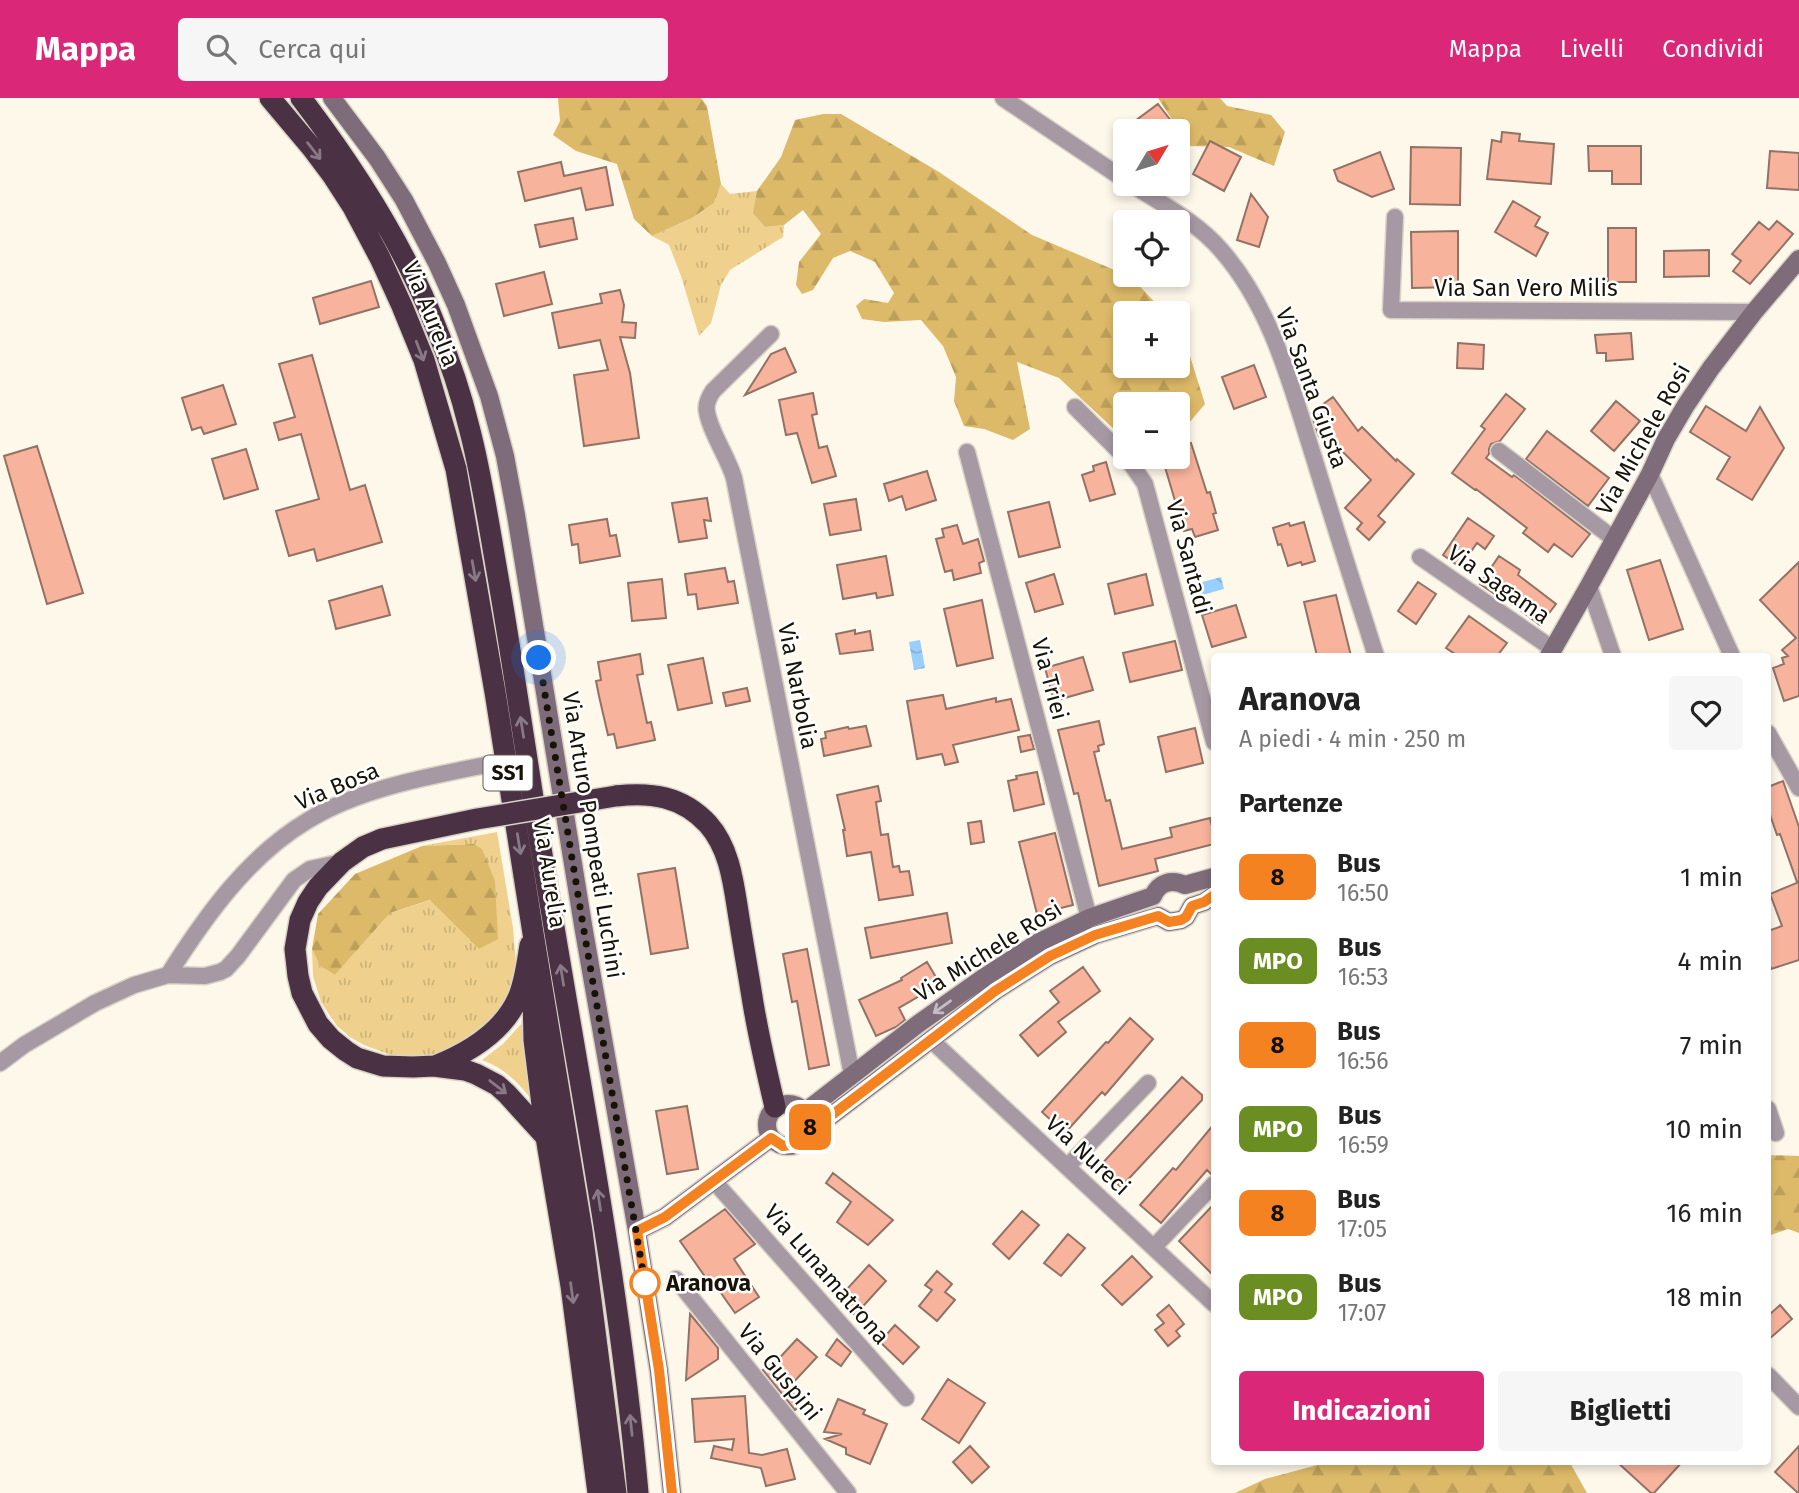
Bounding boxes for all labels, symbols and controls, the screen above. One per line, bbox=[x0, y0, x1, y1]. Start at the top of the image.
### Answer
search box bbox=[178, 18, 668, 81]
text: Mappa bbox=[35, 29, 136, 69]
icon: search bbox=[202, 30, 240, 68]
text: Cerca qui bbox=[258, 34, 367, 65]
text: Mappa bbox=[1449, 35, 1522, 63]
text: Livelli bbox=[1560, 35, 1624, 63]
text: Condividi bbox=[1662, 35, 1764, 63]
north arrow bbox=[1113, 119, 1190, 196]
map controls bbox=[1113, 119, 1190, 469]
one-way arrow bbox=[306, 141, 321, 159]
button: locate bbox=[1113, 210, 1190, 287]
street label: Via Aurelia bbox=[397, 257, 465, 371]
street label: Via San Vero Milis bbox=[1434, 274, 1618, 302]
button: + bbox=[1113, 301, 1190, 378]
street label: Via Santa Giusta bbox=[1270, 304, 1354, 472]
one-way arrow bbox=[415, 339, 427, 361]
street label: Via Michele Rosi bbox=[1590, 358, 1696, 520]
button: − bbox=[1113, 392, 1190, 469]
street label: Via Santadi bbox=[1160, 497, 1218, 617]
street label: Via Sagama bbox=[1442, 538, 1556, 630]
one-way arrow bbox=[468, 559, 481, 582]
street label: Via Narbolia bbox=[772, 621, 824, 751]
street label: Via Triei bbox=[1026, 635, 1074, 723]
your location bbox=[521, 640, 556, 675]
button: heart bbox=[1669, 676, 1743, 750]
text: Aranova bbox=[1239, 679, 1361, 719]
street label: Via Arturo Pompeati Luchini bbox=[556, 690, 630, 980]
one-way arrow bbox=[515, 716, 528, 739]
text: A piedi · 4 min · 250 m bbox=[1239, 725, 1466, 753]
street label: Via Bosa bbox=[291, 756, 383, 816]
road number: SS1 bbox=[484, 756, 532, 790]
text: Partenze bbox=[1239, 788, 1343, 819]
street label: Via Aurelia bbox=[527, 816, 573, 930]
one-way arrow bbox=[513, 832, 526, 855]
text: Bus bbox=[1337, 848, 1380, 879]
text: 1 min bbox=[1680, 862, 1743, 893]
text: 8 bbox=[1271, 863, 1284, 891]
text: 16:50 bbox=[1337, 879, 1389, 907]
street label: Via Michele Rosi bbox=[909, 894, 1067, 1008]
text: Bus bbox=[1338, 932, 1381, 963]
text: 4 min bbox=[1677, 946, 1743, 977]
text: MPO bbox=[1253, 947, 1303, 975]
text: 16:53 bbox=[1338, 963, 1389, 991]
one-way arrow bbox=[555, 965, 568, 987]
one-way arrow bbox=[933, 999, 952, 1014]
text: Bus bbox=[1337, 1016, 1380, 1047]
text: 7 min bbox=[1680, 1030, 1743, 1061]
text: 8 bbox=[1271, 1031, 1284, 1059]
text: 16:56 bbox=[1337, 1047, 1389, 1075]
one-way arrow bbox=[488, 1079, 507, 1094]
text: Bus bbox=[1338, 1100, 1381, 1131]
line badge: 8 bbox=[787, 1104, 833, 1150]
street label: Via Nureci bbox=[1040, 1109, 1136, 1201]
text: 8 bbox=[803, 1113, 817, 1141]
text: 10 min bbox=[1665, 1114, 1743, 1145]
text: MPO bbox=[1253, 1115, 1303, 1143]
text: 16:59 bbox=[1338, 1131, 1389, 1159]
text: Bus bbox=[1337, 1184, 1380, 1215]
one-way arrow bbox=[592, 1189, 605, 1212]
street label: Via Lunamatrona bbox=[759, 1198, 895, 1350]
text: 16 min bbox=[1666, 1198, 1743, 1229]
text: 8 bbox=[1271, 1199, 1284, 1227]
text: 17:05 bbox=[1337, 1215, 1387, 1243]
marker: Aranova bbox=[630, 1268, 660, 1298]
text: Bus bbox=[1338, 1268, 1381, 1299]
place label: Aranova bbox=[665, 1269, 751, 1297]
one-way arrow bbox=[566, 1281, 579, 1304]
text: 18 min bbox=[1666, 1282, 1743, 1313]
text: MPO bbox=[1253, 1283, 1303, 1311]
text: 17:07 bbox=[1338, 1299, 1386, 1327]
street label: Via Guspini bbox=[732, 1318, 828, 1426]
button: Indicazioni bbox=[1239, 1371, 1484, 1451]
button: Biglietti bbox=[1498, 1371, 1743, 1451]
one-way arrow bbox=[625, 1414, 638, 1437]

